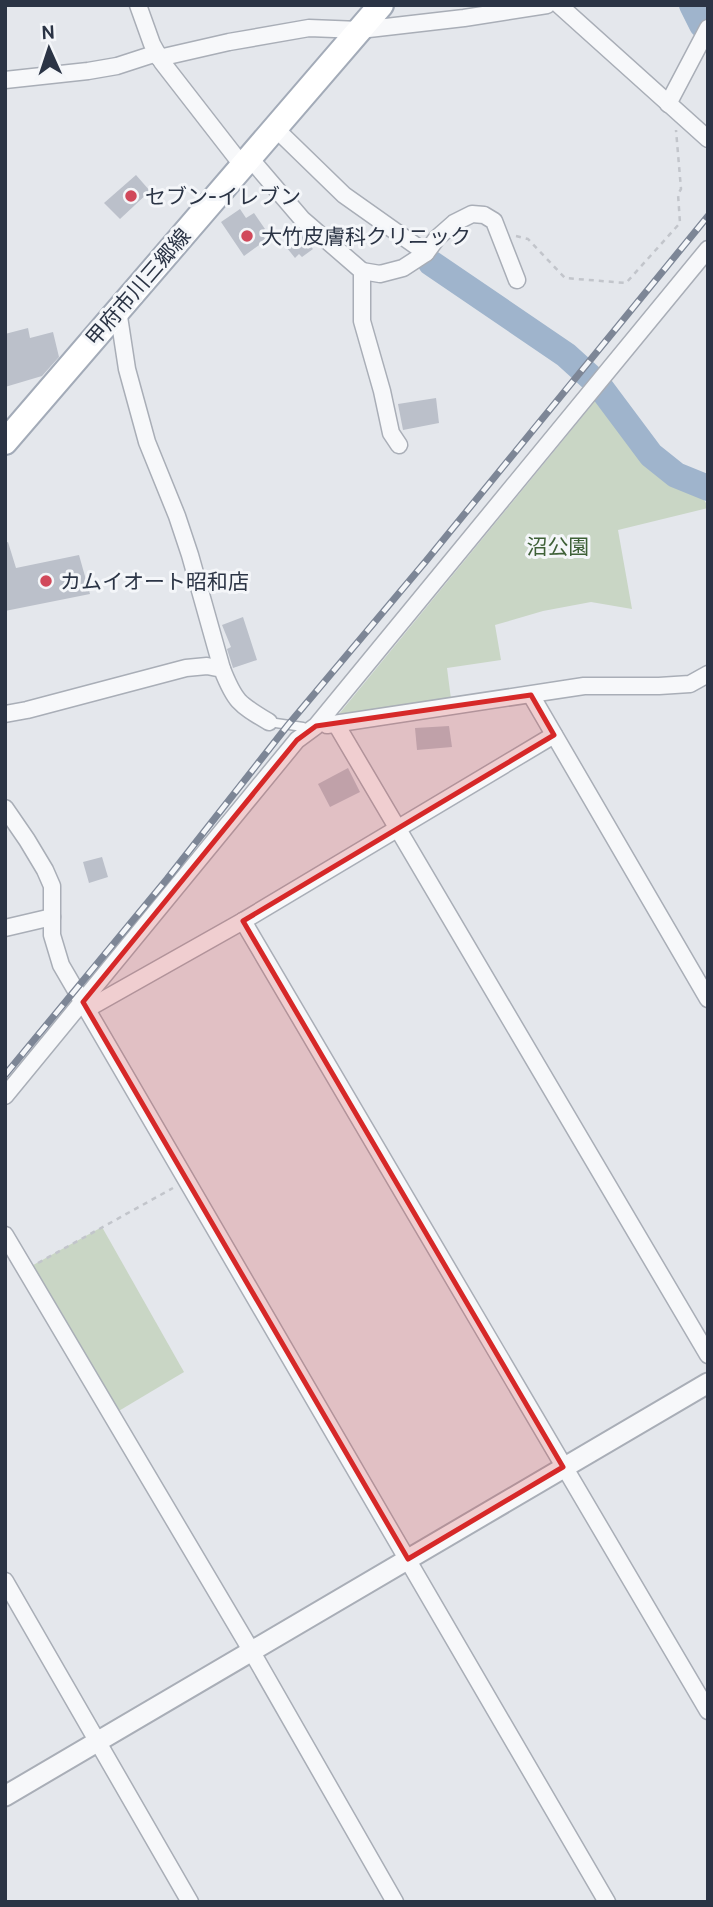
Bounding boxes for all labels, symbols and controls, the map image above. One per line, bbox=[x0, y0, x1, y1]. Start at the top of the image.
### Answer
north arrow bbox=[14, 14, 84, 84]
text: N bbox=[41, 21, 55, 44]
place label: セブン-イレブン bbox=[145, 184, 301, 209]
marker: セブン-イレブン bbox=[123, 188, 139, 204]
street label: 甲府市川三郷線 bbox=[80, 223, 196, 351]
place label: 大竹皮膚科クリニック bbox=[261, 224, 471, 249]
marker: 大竹皮膚科クリニック bbox=[239, 228, 255, 244]
park label: 沼公園 bbox=[527, 534, 590, 559]
place label: カムイオート昭和店 bbox=[60, 569, 249, 594]
marker: カムイオート昭和店 bbox=[38, 573, 54, 589]

